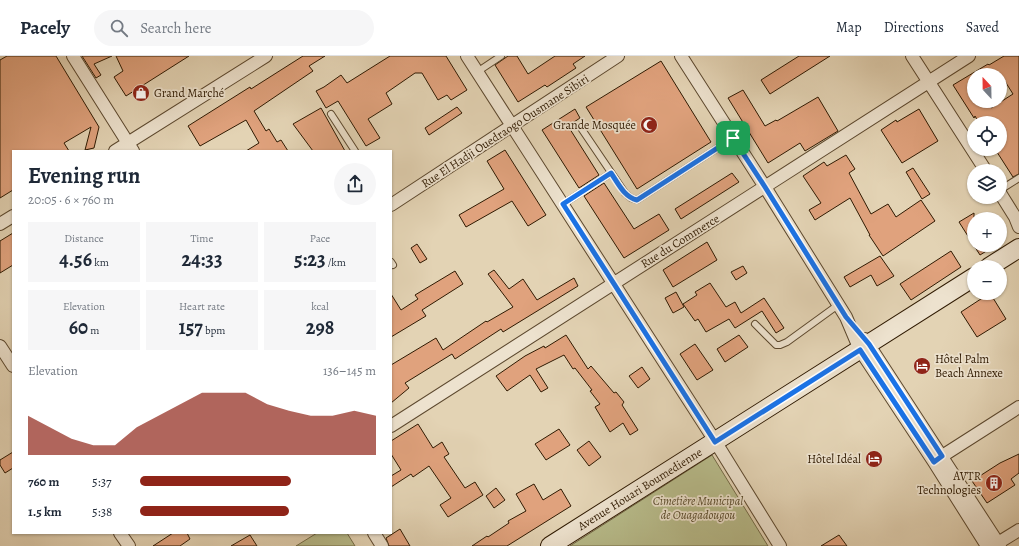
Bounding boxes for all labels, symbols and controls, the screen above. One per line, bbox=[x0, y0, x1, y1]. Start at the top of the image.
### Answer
search box bbox=[94, 10, 374, 46]
text: Pacely bbox=[20, 15, 70, 41]
icon: search bbox=[108, 17, 130, 39]
text: Search here bbox=[140, 18, 212, 38]
text: Map bbox=[836, 18, 862, 37]
text: Directions bbox=[884, 18, 944, 37]
text: Saved bbox=[966, 18, 999, 37]
north arrow bbox=[967, 68, 1007, 108]
map controls bbox=[967, 68, 1007, 300]
street label: Rue El Hadji Ouedraogo Ousmane Sibiri bbox=[418, 71, 592, 191]
shop icon: Grand Marché bbox=[131, 83, 151, 103]
place label: Grand Marché bbox=[154, 85, 224, 101]
mosque icon: Grande Mosquée bbox=[639, 115, 659, 135]
button: locate bbox=[967, 116, 1007, 156]
place label: Grande Mosquée bbox=[553, 117, 636, 133]
pin bbox=[716, 121, 750, 155]
icon: arrive bbox=[722, 127, 744, 149]
text: Evening run bbox=[28, 161, 140, 191]
button: share bbox=[334, 163, 376, 205]
button: layers bbox=[967, 164, 1007, 204]
text: 20:05 · 6 × 760 m bbox=[28, 191, 114, 208]
street label: Rue du Commerce bbox=[638, 210, 722, 272]
button: + bbox=[967, 212, 1007, 252]
text: Distance bbox=[64, 231, 104, 246]
text: Time bbox=[191, 231, 213, 246]
text: Pace bbox=[310, 231, 330, 246]
text: 4.56 bbox=[59, 246, 92, 273]
text: 24:33 bbox=[181, 246, 223, 273]
text: 5:23 bbox=[294, 246, 326, 273]
text: km bbox=[92, 255, 109, 270]
text: /km bbox=[326, 255, 346, 270]
button: − bbox=[967, 260, 1007, 300]
text: Elevation bbox=[63, 299, 105, 314]
text: Heart rate bbox=[179, 299, 225, 314]
text: kcal bbox=[311, 299, 329, 314]
text: 60 bbox=[69, 314, 88, 341]
text: 157 bbox=[179, 314, 203, 341]
text: 298 bbox=[306, 314, 334, 341]
text: m bbox=[88, 323, 99, 338]
text: bpm bbox=[203, 323, 225, 338]
place label: Hôtel Palm Beach Annexe bbox=[935, 351, 1003, 381]
hotel icon: Hôtel Palm Beach Annexe bbox=[912, 356, 932, 376]
text: Elevation bbox=[28, 362, 78, 379]
text: 136–145 m bbox=[323, 362, 376, 379]
street label: Avenue Houari Boumedienne bbox=[574, 444, 705, 534]
hotel icon: Hôtel Idéal bbox=[864, 449, 884, 469]
place label: Hôtel Idéal bbox=[807, 451, 861, 467]
place label: AVTR Technologies bbox=[917, 468, 982, 498]
text: 760 m bbox=[28, 473, 59, 490]
text: 5:37 bbox=[92, 473, 112, 490]
building icon: AVTR Technologies bbox=[984, 473, 1004, 493]
park label: Cimetière Municipal de Ouagadougou bbox=[653, 493, 743, 523]
text: 1.5 km bbox=[28, 503, 62, 520]
text: 5:38 bbox=[92, 503, 112, 520]

